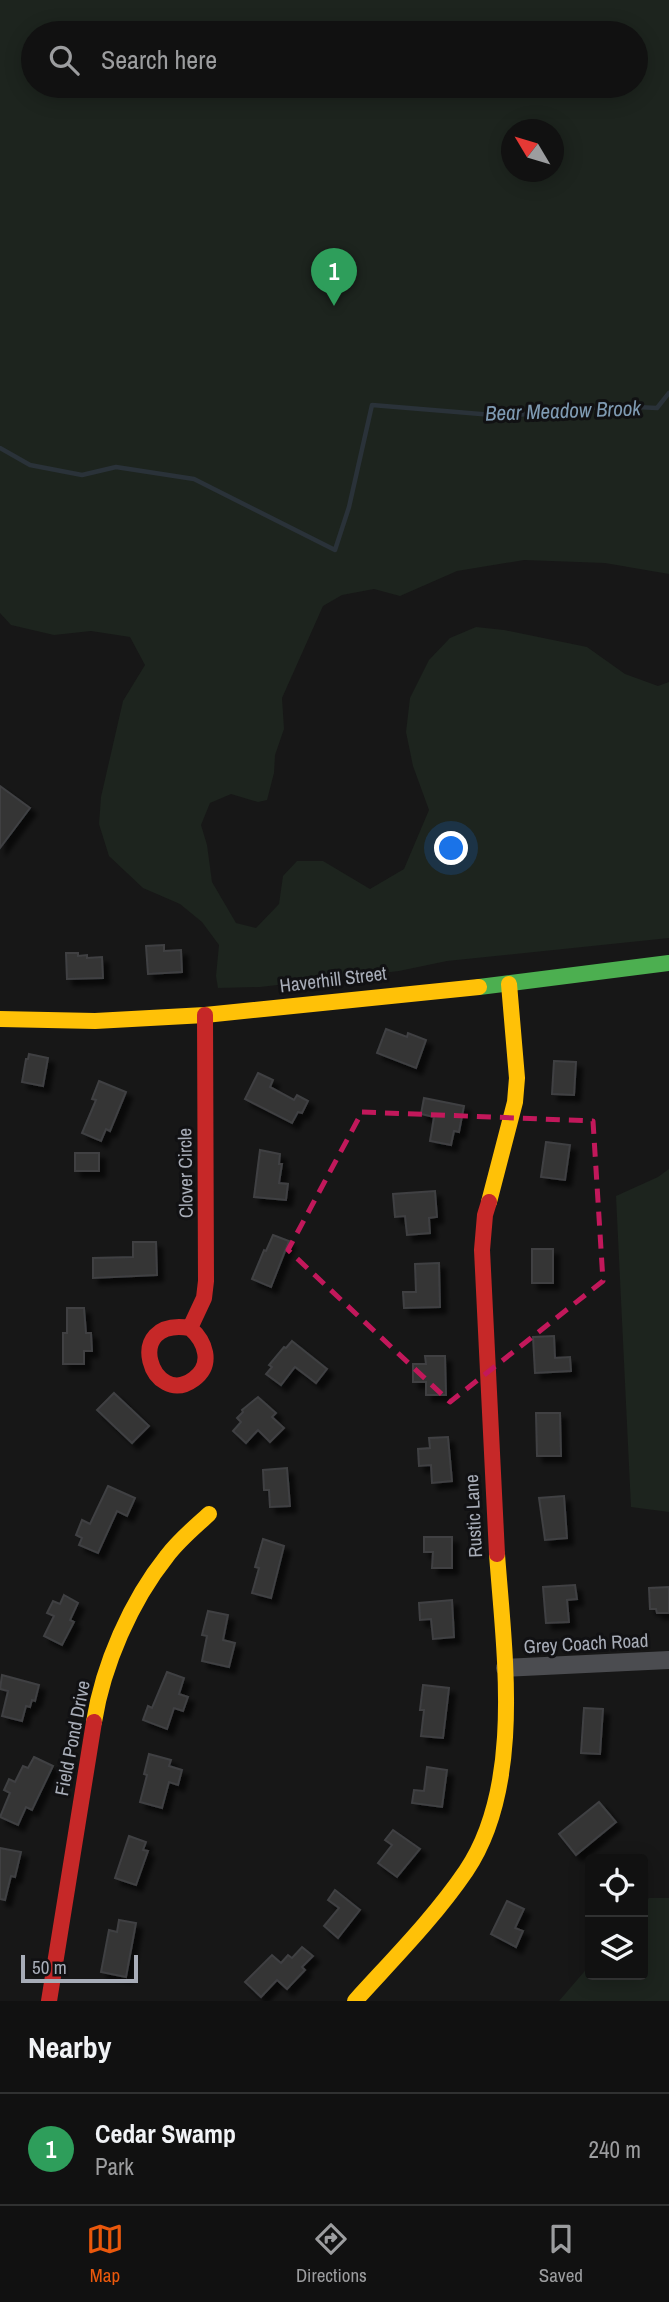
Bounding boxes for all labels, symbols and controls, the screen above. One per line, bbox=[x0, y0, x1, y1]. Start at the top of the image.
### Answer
search box bbox=[21, 21, 648, 98]
icon: search bbox=[45, 41, 83, 79]
text: Search here bbox=[101, 42, 217, 77]
north arrow bbox=[501, 119, 564, 182]
pin: 1 bbox=[311, 248, 357, 306]
water label: Bear Meadow Brook bbox=[485, 393, 643, 428]
your location bbox=[434, 831, 468, 865]
street label: Haverhill Street bbox=[278, 959, 389, 998]
street label: Clover Circle bbox=[171, 1128, 199, 1218]
street label: Rustic Lane bbox=[458, 1474, 488, 1558]
street label: Grey Coach Road bbox=[523, 1627, 649, 1659]
street label: Field Pond Drive bbox=[48, 1678, 96, 1798]
map controls bbox=[585, 1854, 648, 1980]
button: locate bbox=[585, 1854, 648, 1917]
button: layers bbox=[585, 1917, 648, 1980]
scale bar bbox=[21, 1952, 138, 1984]
text: 50 m bbox=[32, 1954, 67, 1980]
text: Nearby bbox=[28, 2027, 111, 2067]
text: Cedar Swamp bbox=[95, 2116, 236, 2151]
text: 1 bbox=[46, 2134, 56, 2165]
text: 240 m bbox=[589, 2134, 641, 2165]
text: Park bbox=[95, 2151, 134, 2182]
tab: Map bbox=[86, 2220, 124, 2288]
tab: Directions bbox=[296, 2220, 367, 2288]
tab: Saved bbox=[539, 2220, 583, 2288]

